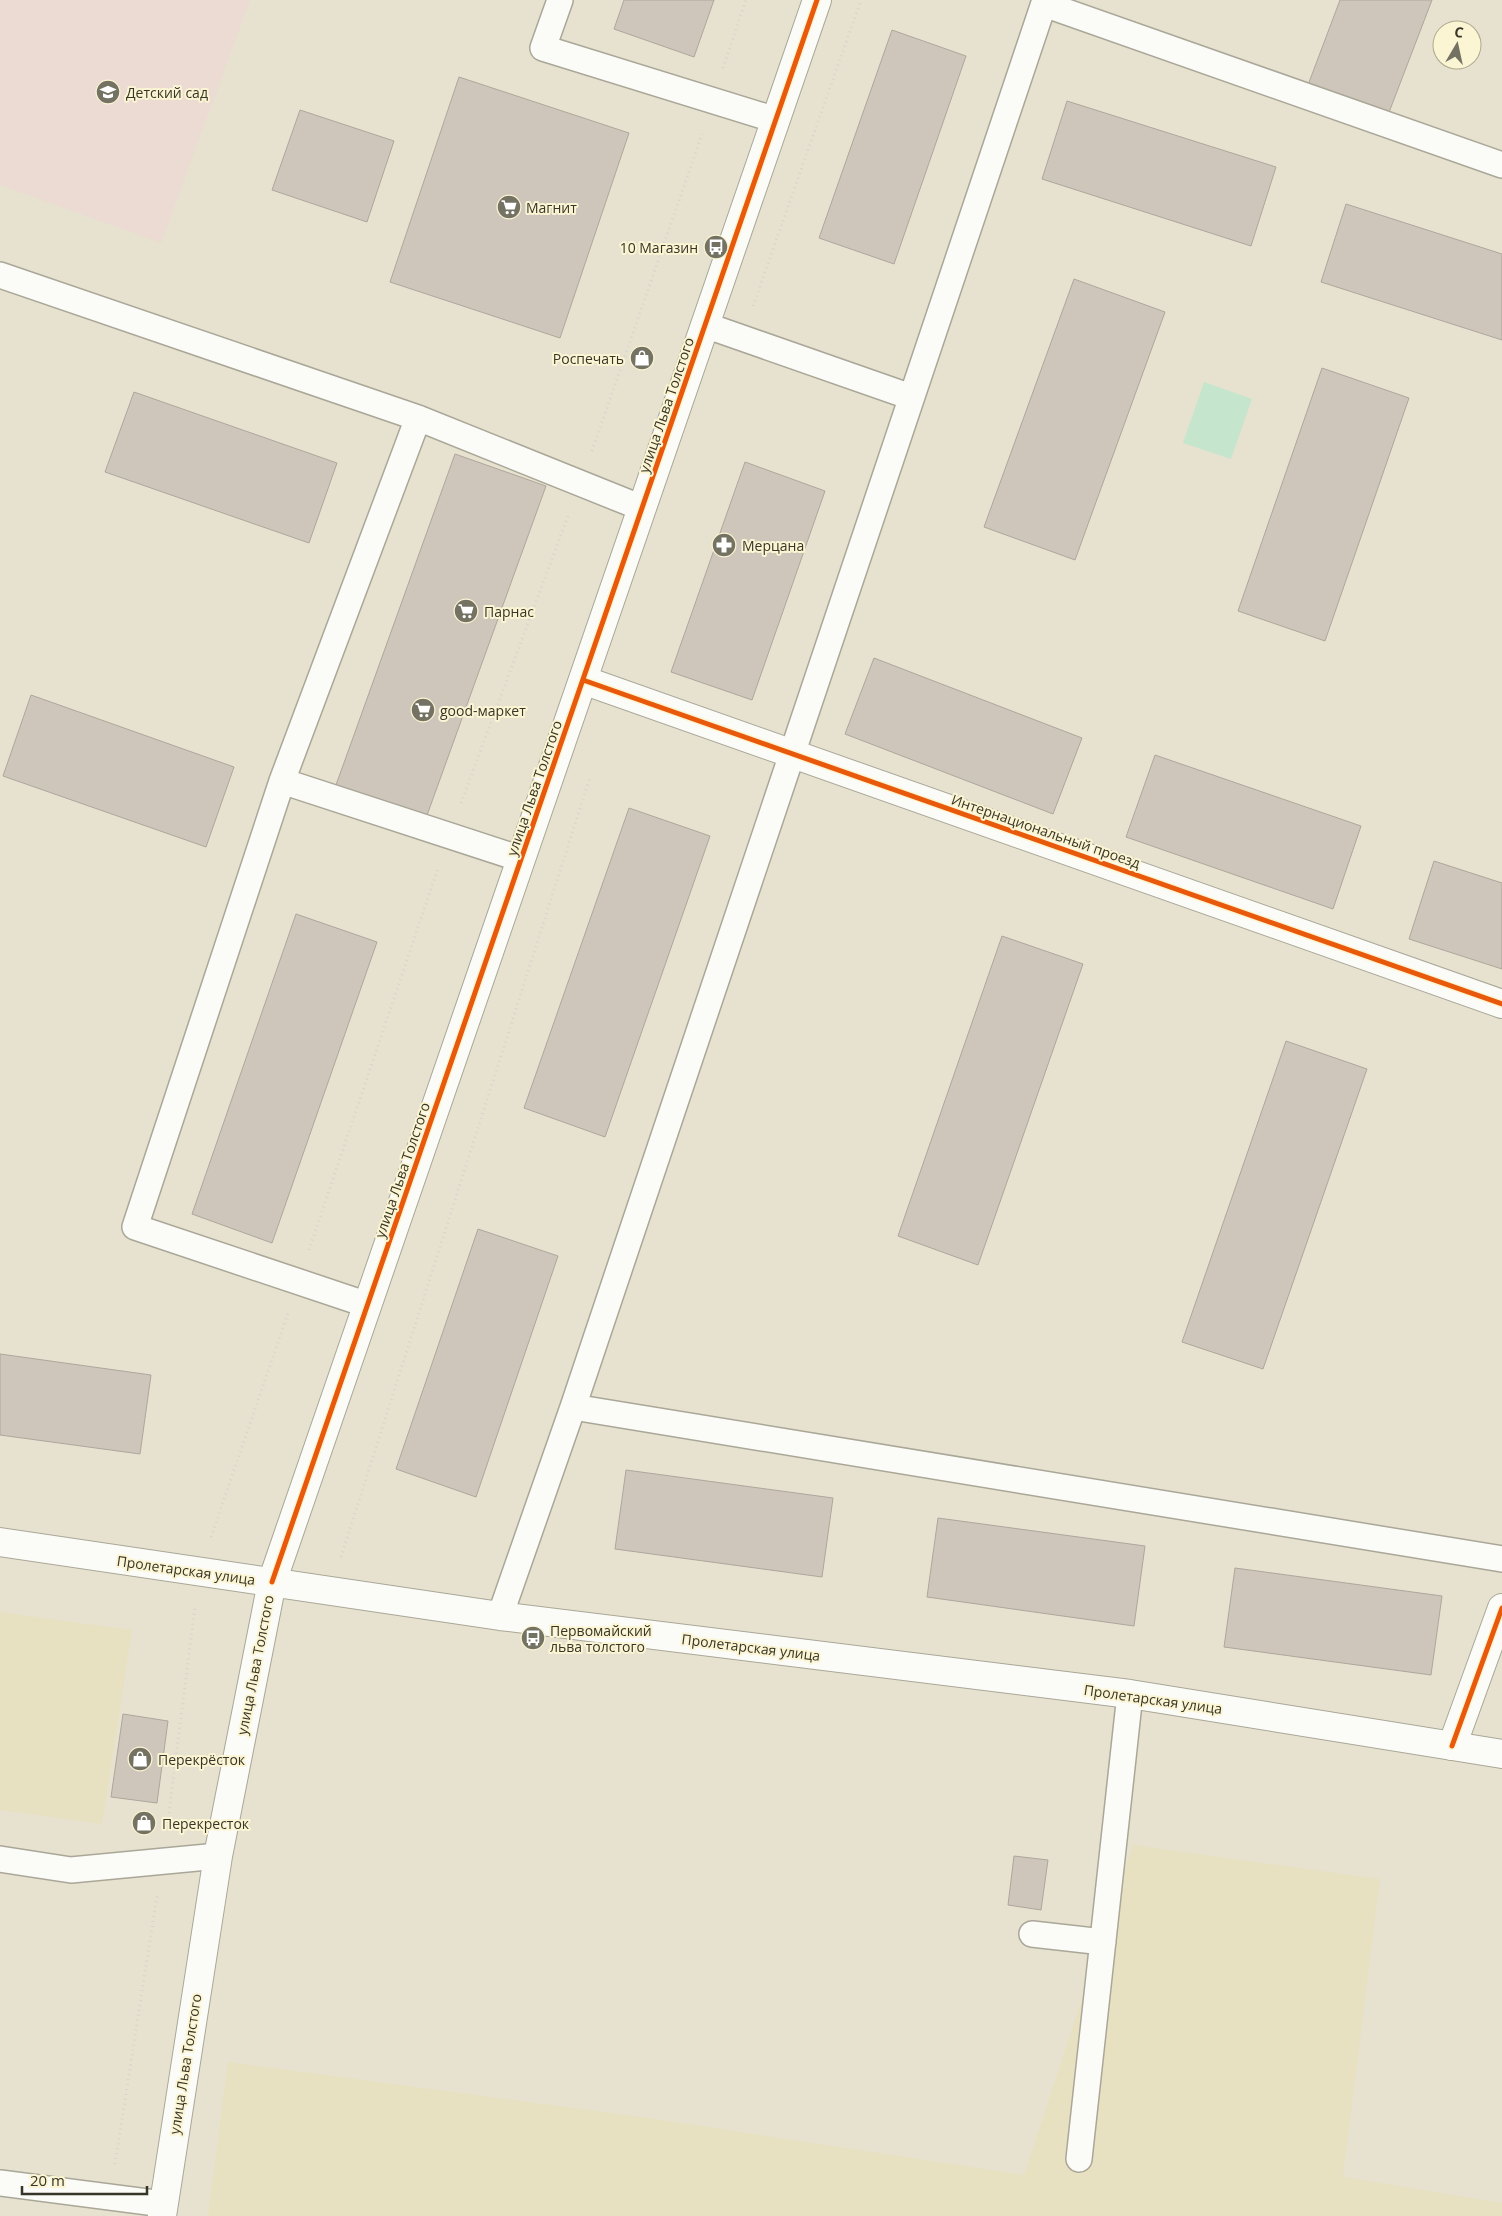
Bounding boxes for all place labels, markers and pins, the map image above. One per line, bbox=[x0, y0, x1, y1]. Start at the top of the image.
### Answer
school or university icon: Детский сад bbox=[95, 79, 121, 105]
place label: Детский сад bbox=[126, 83, 208, 102]
supermarket icon: Магнит bbox=[496, 194, 522, 220]
place label: Магнит bbox=[526, 198, 577, 217]
bus stop icon: 10 Магазин bbox=[703, 234, 729, 260]
place label: 10 Магазин bbox=[620, 238, 698, 257]
shop icon: Роспечать bbox=[629, 345, 655, 371]
place label: Роспечать bbox=[553, 349, 624, 368]
pharmacy icon: Мерцана bbox=[711, 532, 737, 558]
place label: Мерцана bbox=[742, 536, 804, 555]
supermarket icon: Парнас bbox=[453, 598, 479, 624]
place label: Парнас bbox=[484, 602, 534, 621]
supermarket icon: good-маркет bbox=[410, 697, 436, 723]
place label: good-маркет bbox=[440, 701, 526, 720]
place label: Первомайский льва толстого bbox=[550, 1621, 652, 1656]
bus stop icon: Первомайский льва толстого bbox=[520, 1625, 546, 1651]
shop icon: Перекрёсток bbox=[127, 1746, 153, 1772]
place label: Перекрёсток bbox=[158, 1750, 246, 1769]
shop icon: Перекресток bbox=[131, 1810, 157, 1836]
place label: Перекресток bbox=[162, 1814, 250, 1833]

